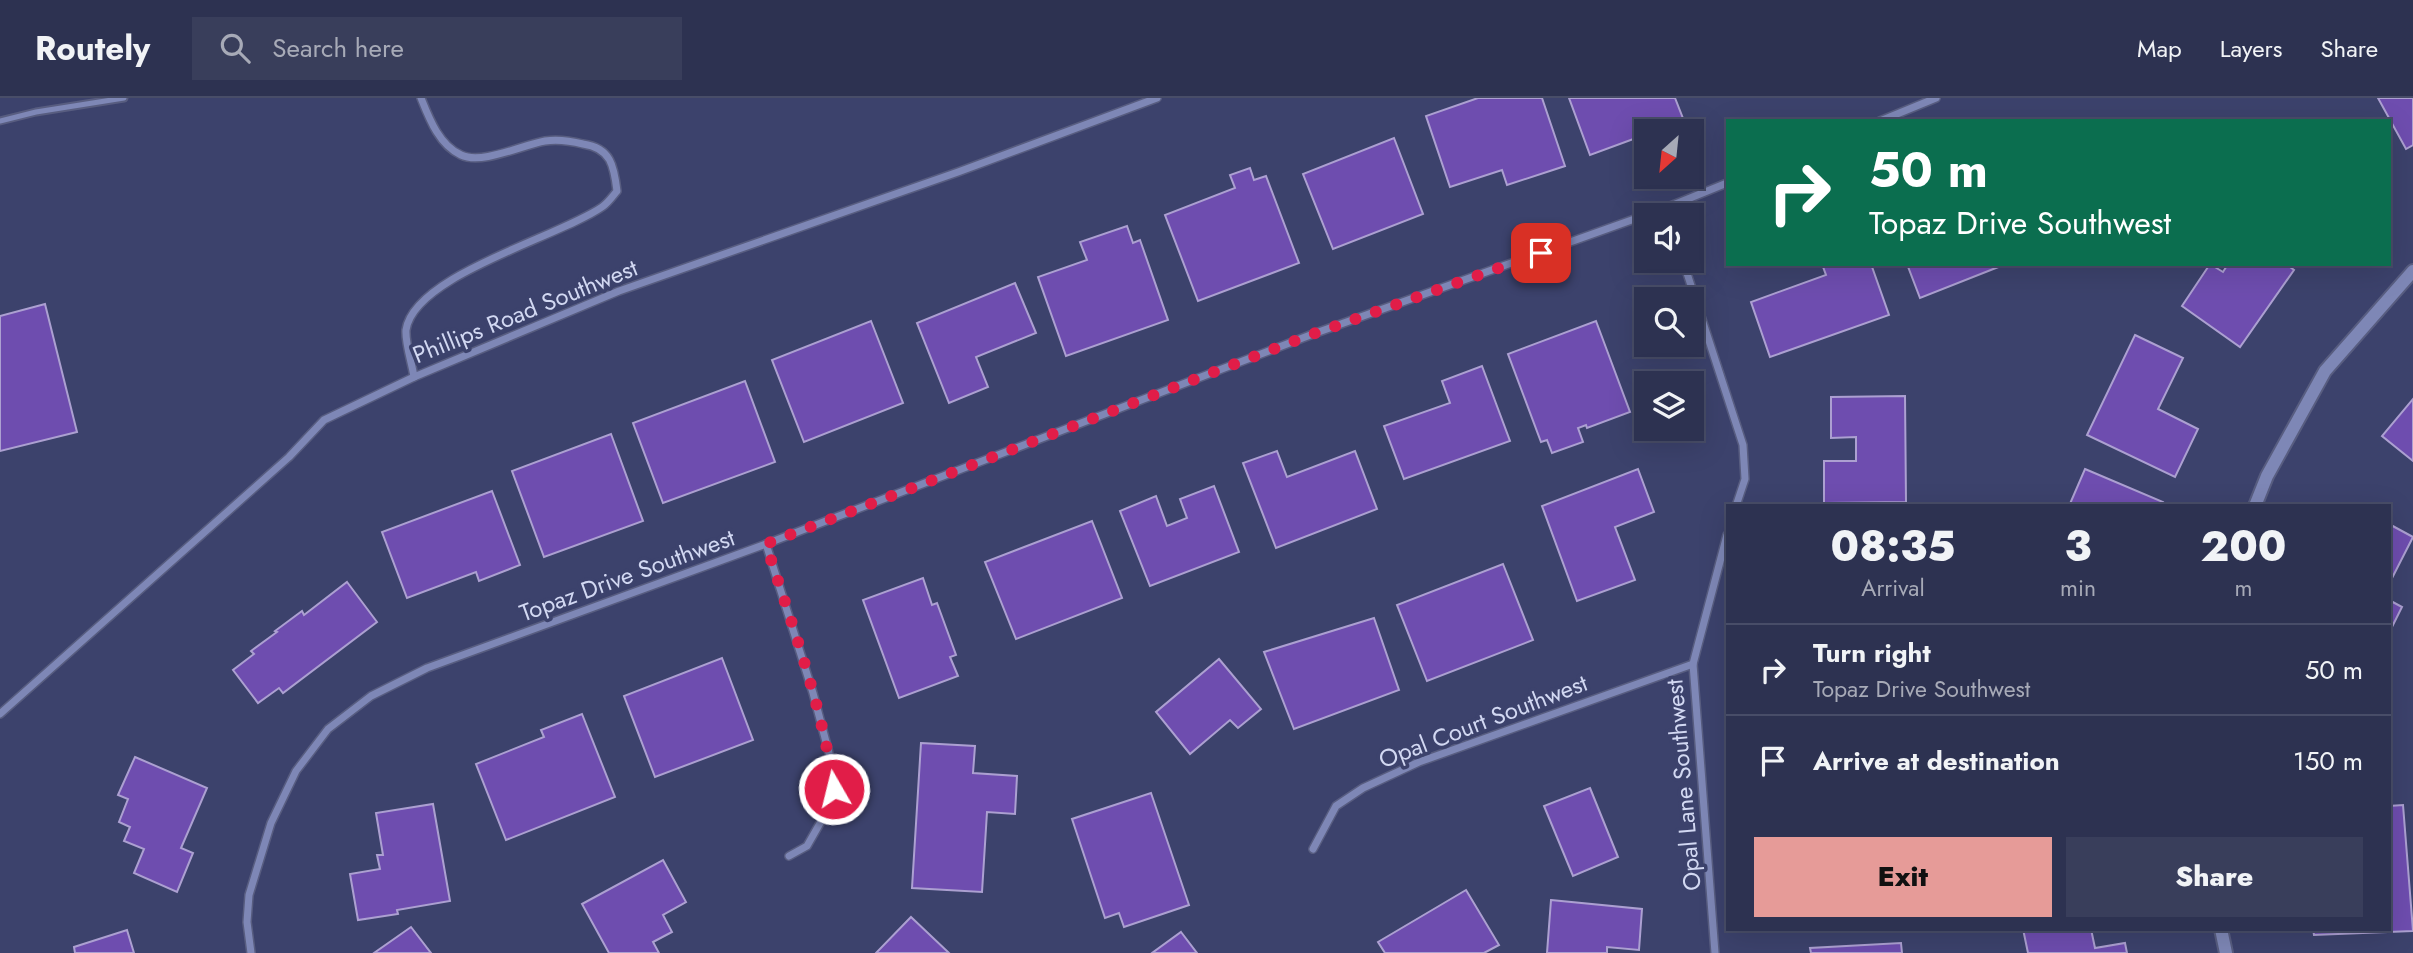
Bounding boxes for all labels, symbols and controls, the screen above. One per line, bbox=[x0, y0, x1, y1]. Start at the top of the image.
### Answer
search box bbox=[192, 17, 682, 80]
text: Routely bbox=[35, 25, 150, 72]
icon: search bbox=[216, 29, 254, 67]
text: Search here bbox=[272, 29, 404, 67]
text: Map bbox=[2137, 31, 2182, 66]
text: Layers bbox=[2220, 31, 2282, 66]
text: Share bbox=[2320, 31, 2378, 66]
north arrow bbox=[1634, 119, 1704, 189]
map controls bbox=[1634, 119, 1704, 441]
text: 50 m bbox=[1869, 135, 1988, 205]
icon: right bbox=[1754, 147, 1845, 238]
text: Topaz Drive Southwest bbox=[1869, 200, 2171, 246]
button: sound bbox=[1634, 203, 1704, 273]
pin bbox=[1511, 223, 1571, 283]
icon: arrive bbox=[1522, 234, 1560, 272]
street label: Phillips Road Southwest bbox=[407, 250, 643, 372]
button: search bbox=[1634, 287, 1704, 357]
button: layers bbox=[1634, 371, 1704, 441]
text: 08:35 bbox=[1831, 516, 1955, 577]
text: 3 bbox=[2064, 516, 2092, 577]
text: 200 bbox=[2201, 516, 2286, 577]
street label: Topaz Drive Southwest bbox=[514, 520, 740, 630]
text: Arrival bbox=[1861, 571, 1925, 605]
text: min bbox=[2060, 571, 2096, 605]
text: m bbox=[2235, 571, 2252, 605]
text: Turn right bbox=[1813, 634, 1931, 672]
icon: right bbox=[1754, 651, 1792, 689]
text: 50 m bbox=[2305, 651, 2363, 689]
street label: Opal Court Southwest bbox=[1374, 665, 1593, 777]
text: Topaz Drive Southwest bbox=[1813, 672, 2030, 706]
street label: Opal Lane Southwest bbox=[1656, 678, 1710, 892]
icon: arrive bbox=[1754, 742, 1792, 780]
text: Arrive at destination bbox=[1813, 742, 2060, 780]
text: 150 m bbox=[2293, 742, 2363, 780]
position arrow bbox=[797, 752, 871, 826]
button: Exit bbox=[1754, 837, 2052, 917]
button: Share bbox=[2066, 837, 2363, 917]

